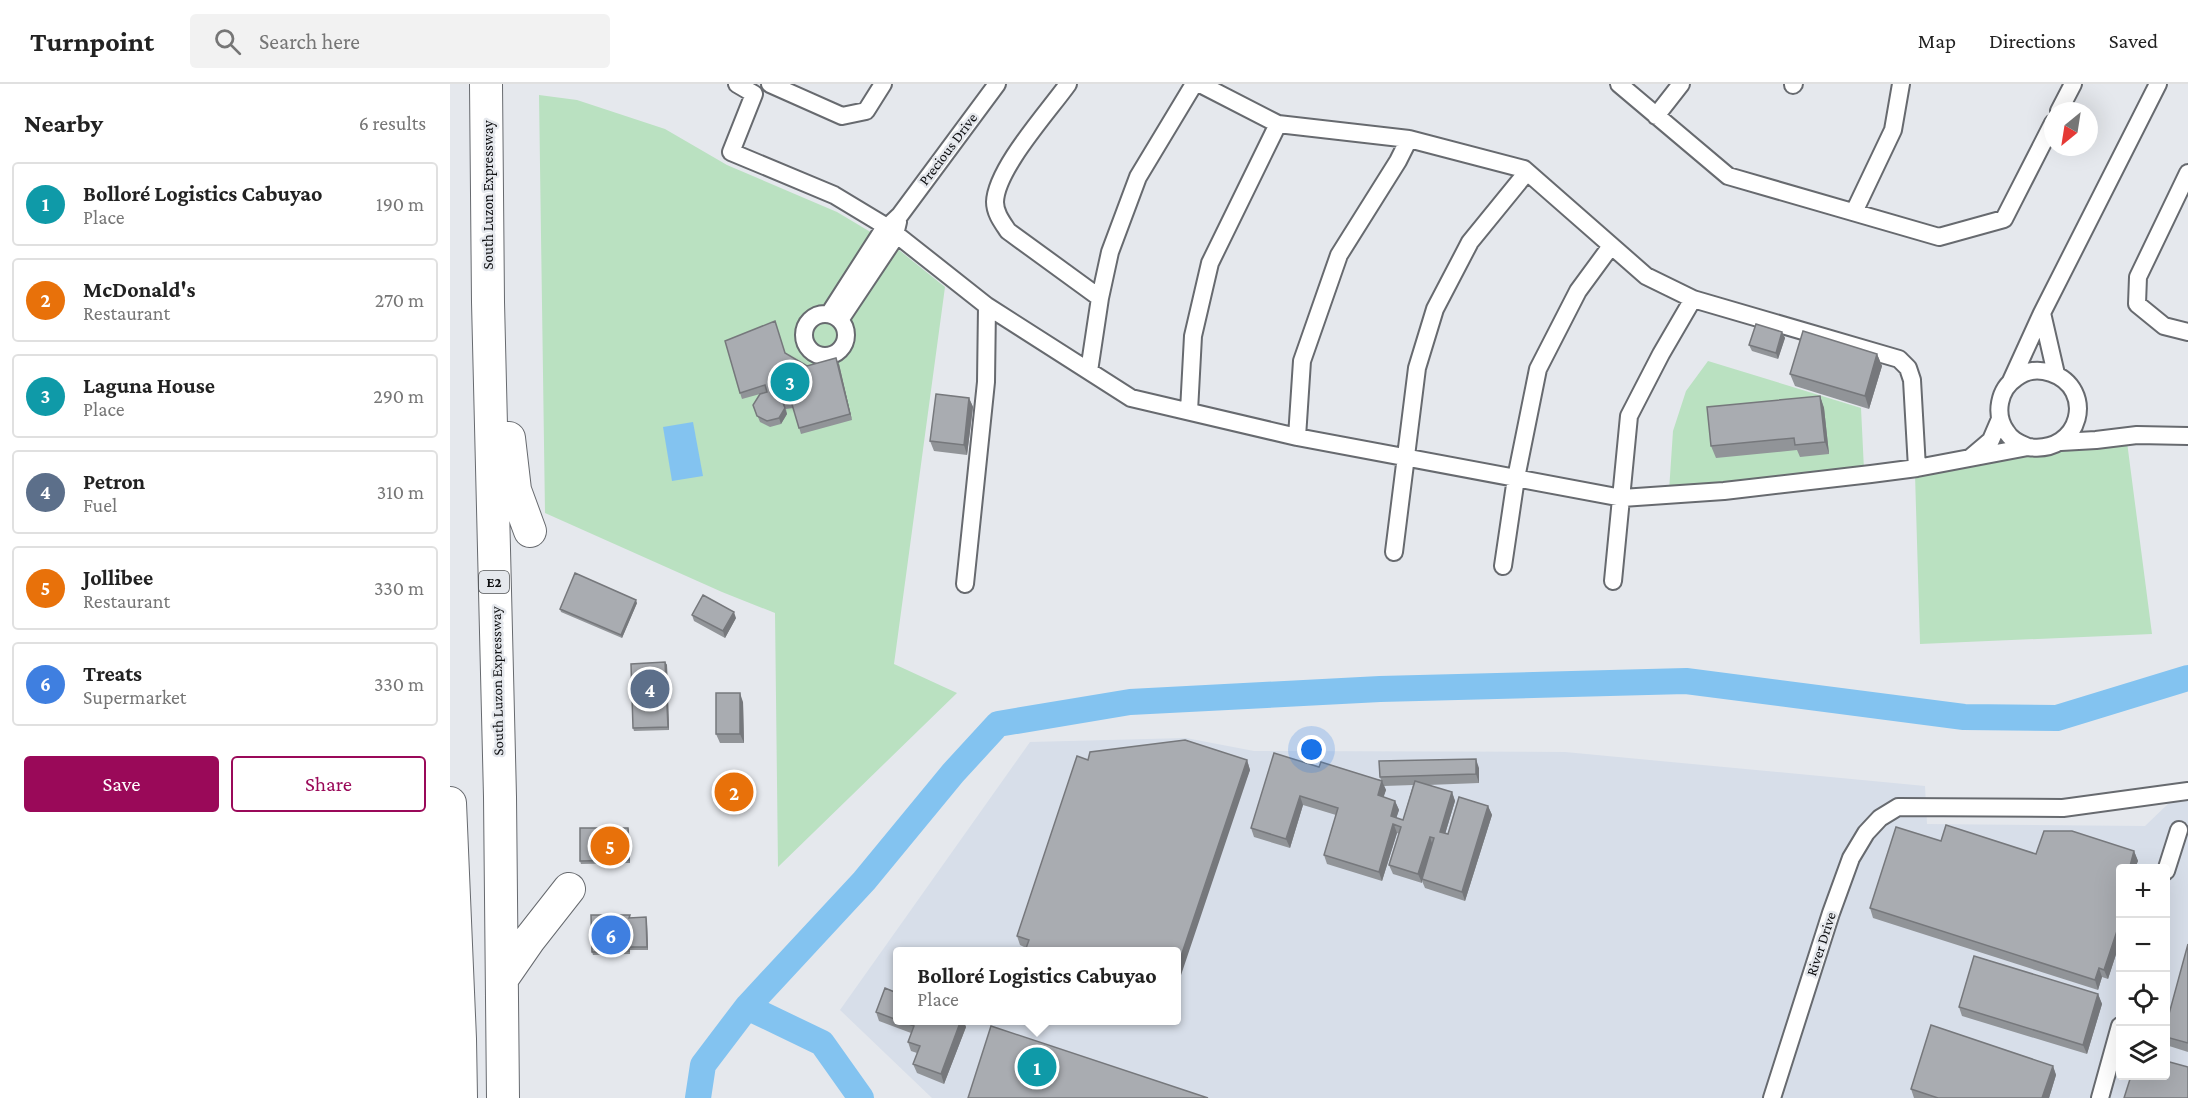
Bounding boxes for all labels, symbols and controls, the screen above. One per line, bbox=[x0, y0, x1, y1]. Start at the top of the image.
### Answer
search box bbox=[190, 14, 610, 68]
icon: search bbox=[211, 25, 244, 58]
text: Turnpoint bbox=[30, 26, 154, 57]
text: Search here bbox=[259, 29, 360, 54]
text: Map bbox=[1918, 29, 1956, 53]
text: Directions bbox=[1989, 29, 2076, 53]
text: Saved bbox=[2109, 29, 2158, 53]
north arrow bbox=[2044, 102, 2098, 156]
text: Nearby bbox=[24, 109, 103, 138]
street label: Precious Drive bbox=[916, 110, 981, 188]
text: 6 results bbox=[359, 112, 426, 134]
street label: South Luzon Expressway bbox=[480, 120, 497, 270]
text: Bolloré Logistics Cabuyao bbox=[83, 181, 323, 206]
text: 1 bbox=[42, 193, 49, 215]
text: 190 m bbox=[376, 193, 424, 215]
text: Place bbox=[83, 206, 125, 228]
text: McDonald's bbox=[83, 277, 196, 302]
text: 2 bbox=[40, 289, 51, 311]
text: 270 m bbox=[375, 289, 424, 311]
text: Restaurant bbox=[83, 302, 170, 324]
pin: 3 bbox=[770, 360, 810, 404]
text: Laguna House bbox=[83, 373, 215, 398]
text: 3 bbox=[41, 385, 50, 407]
text: 290 m bbox=[373, 385, 424, 407]
text: Place bbox=[83, 398, 125, 420]
text: Petron bbox=[83, 469, 145, 494]
text: 4 bbox=[40, 481, 51, 503]
text: 310 m bbox=[377, 481, 424, 503]
text: Fuel bbox=[83, 494, 117, 516]
text: Jollibee bbox=[83, 565, 153, 590]
road number: E2 bbox=[479, 571, 509, 593]
text: 5 bbox=[41, 577, 50, 599]
text: 330 m bbox=[374, 577, 424, 599]
text: Restaurant bbox=[83, 590, 170, 612]
street label: South Luzon Expressway bbox=[488, 606, 507, 756]
text: Treats bbox=[83, 661, 142, 686]
pin: 4 bbox=[630, 666, 670, 712]
text: 6 bbox=[40, 673, 51, 695]
text: 330 m bbox=[374, 673, 424, 695]
text: Supermarket bbox=[83, 686, 186, 708]
your location bbox=[1297, 735, 1326, 764]
button: Save bbox=[24, 756, 219, 812]
button: Share bbox=[231, 756, 426, 812]
pin: 2 bbox=[714, 770, 754, 814]
pin: 5 bbox=[590, 824, 630, 868]
map controls bbox=[2116, 864, 2170, 1080]
button: + bbox=[2116, 864, 2170, 918]
street label: River Drive bbox=[1803, 910, 1839, 978]
pin: 6 bbox=[592, 912, 630, 958]
button: − bbox=[2116, 918, 2170, 972]
popup bbox=[893, 947, 1181, 1025]
text: Bolloré Logistics Cabuyao bbox=[917, 963, 1157, 988]
button: locate bbox=[2116, 972, 2170, 1026]
text: Place bbox=[917, 988, 959, 1010]
button: layers bbox=[2116, 1026, 2170, 1080]
pin: 1 bbox=[1018, 1044, 1056, 1090]

